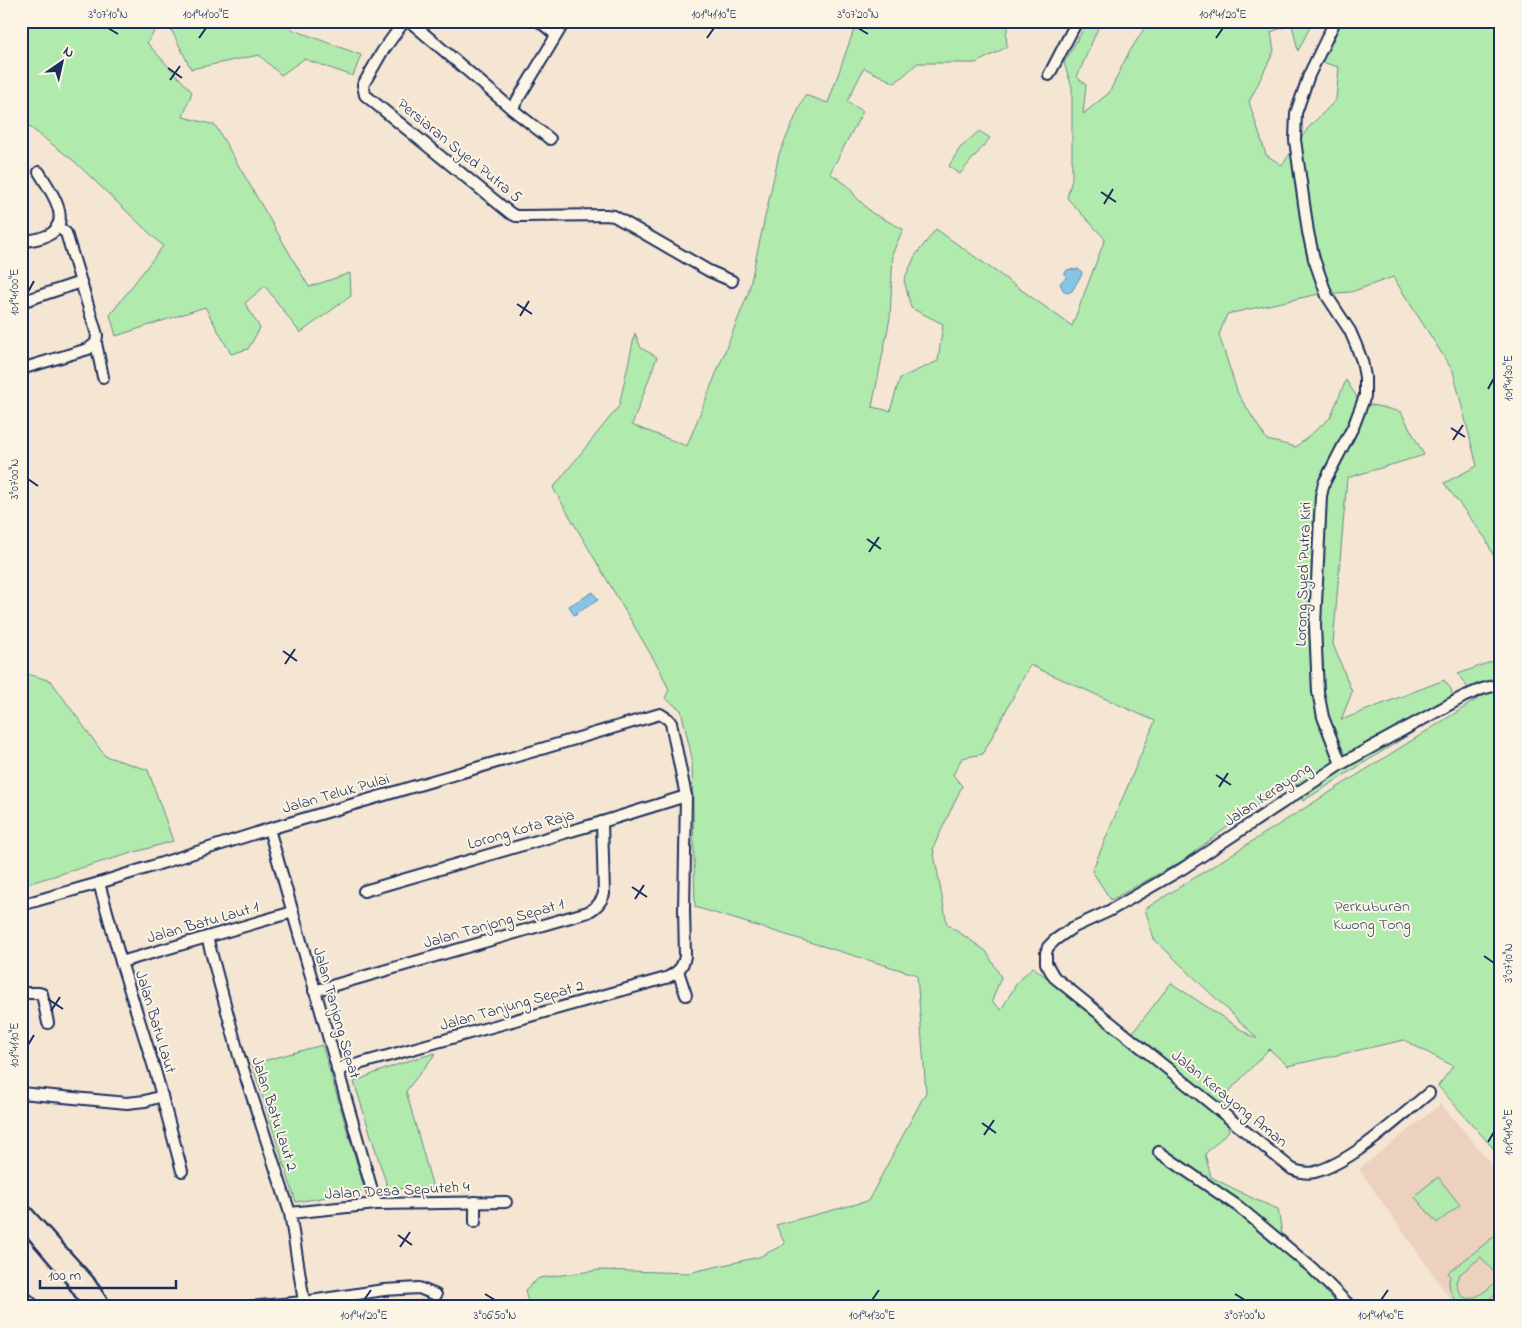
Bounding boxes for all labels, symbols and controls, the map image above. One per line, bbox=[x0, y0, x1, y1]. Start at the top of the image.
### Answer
text: 3°07'10"N bbox=[88, 6, 128, 24]
text: 101°41'00"E bbox=[183, 6, 229, 24]
text: 101°41'10"E bbox=[691, 6, 737, 24]
text: 3°07'20"N bbox=[837, 6, 879, 24]
text: 101°41'20"E bbox=[1199, 6, 1247, 24]
north arrow bbox=[38, 38, 88, 88]
text: N bbox=[59, 41, 78, 64]
street label: Persiaran Syed Putra 5 bbox=[391, 93, 527, 209]
text: 101°41'00"E bbox=[6, 269, 24, 315]
text: 101°41'30"E bbox=[1500, 355, 1518, 401]
text: 3°07'00"N bbox=[6, 459, 24, 499]
street label: Lorong Syed Putra Kiri bbox=[1289, 501, 1319, 647]
street label: Jalan Kerayong bbox=[1219, 757, 1317, 833]
street label: Jalan Teluk Pulai bbox=[280, 767, 392, 821]
street label: Lorong Kota Raja bbox=[465, 803, 577, 857]
street label: Jalan Tanjong Sepat 1 bbox=[421, 892, 567, 956]
park label: Perkuburan Kwong Tong bbox=[1333, 895, 1411, 937]
street label: Jalan Batu Laut 1 bbox=[144, 896, 262, 950]
text: 3°07'10"N bbox=[1500, 943, 1518, 983]
street label: Jalan Tanjong Sepat bbox=[306, 944, 366, 1082]
street label: Jalan Batu Laut bbox=[128, 968, 182, 1077]
street label: Jalan Tanjung Sepat 2 bbox=[437, 974, 587, 1038]
text: 101°41'10"E bbox=[6, 1022, 24, 1068]
street label: Jalan Kerayong Aman bbox=[1166, 1044, 1293, 1154]
street label: Jalan Batu Laut 2 bbox=[244, 1054, 304, 1174]
text: 101°41'40"E bbox=[1500, 1109, 1518, 1155]
street label: Jalan Desa Seputeh 4 bbox=[324, 1175, 471, 1207]
scale bar bbox=[40, 1258, 176, 1290]
text: 100 m bbox=[48, 1265, 81, 1287]
text: 101°41'20"E bbox=[340, 1307, 388, 1325]
text: 3°06'50"N bbox=[474, 1307, 516, 1325]
text: 101°41'30"E bbox=[849, 1307, 895, 1325]
text: 3°07'00"N bbox=[1225, 1307, 1265, 1325]
text: 101°41'40"E bbox=[1358, 1307, 1404, 1325]

